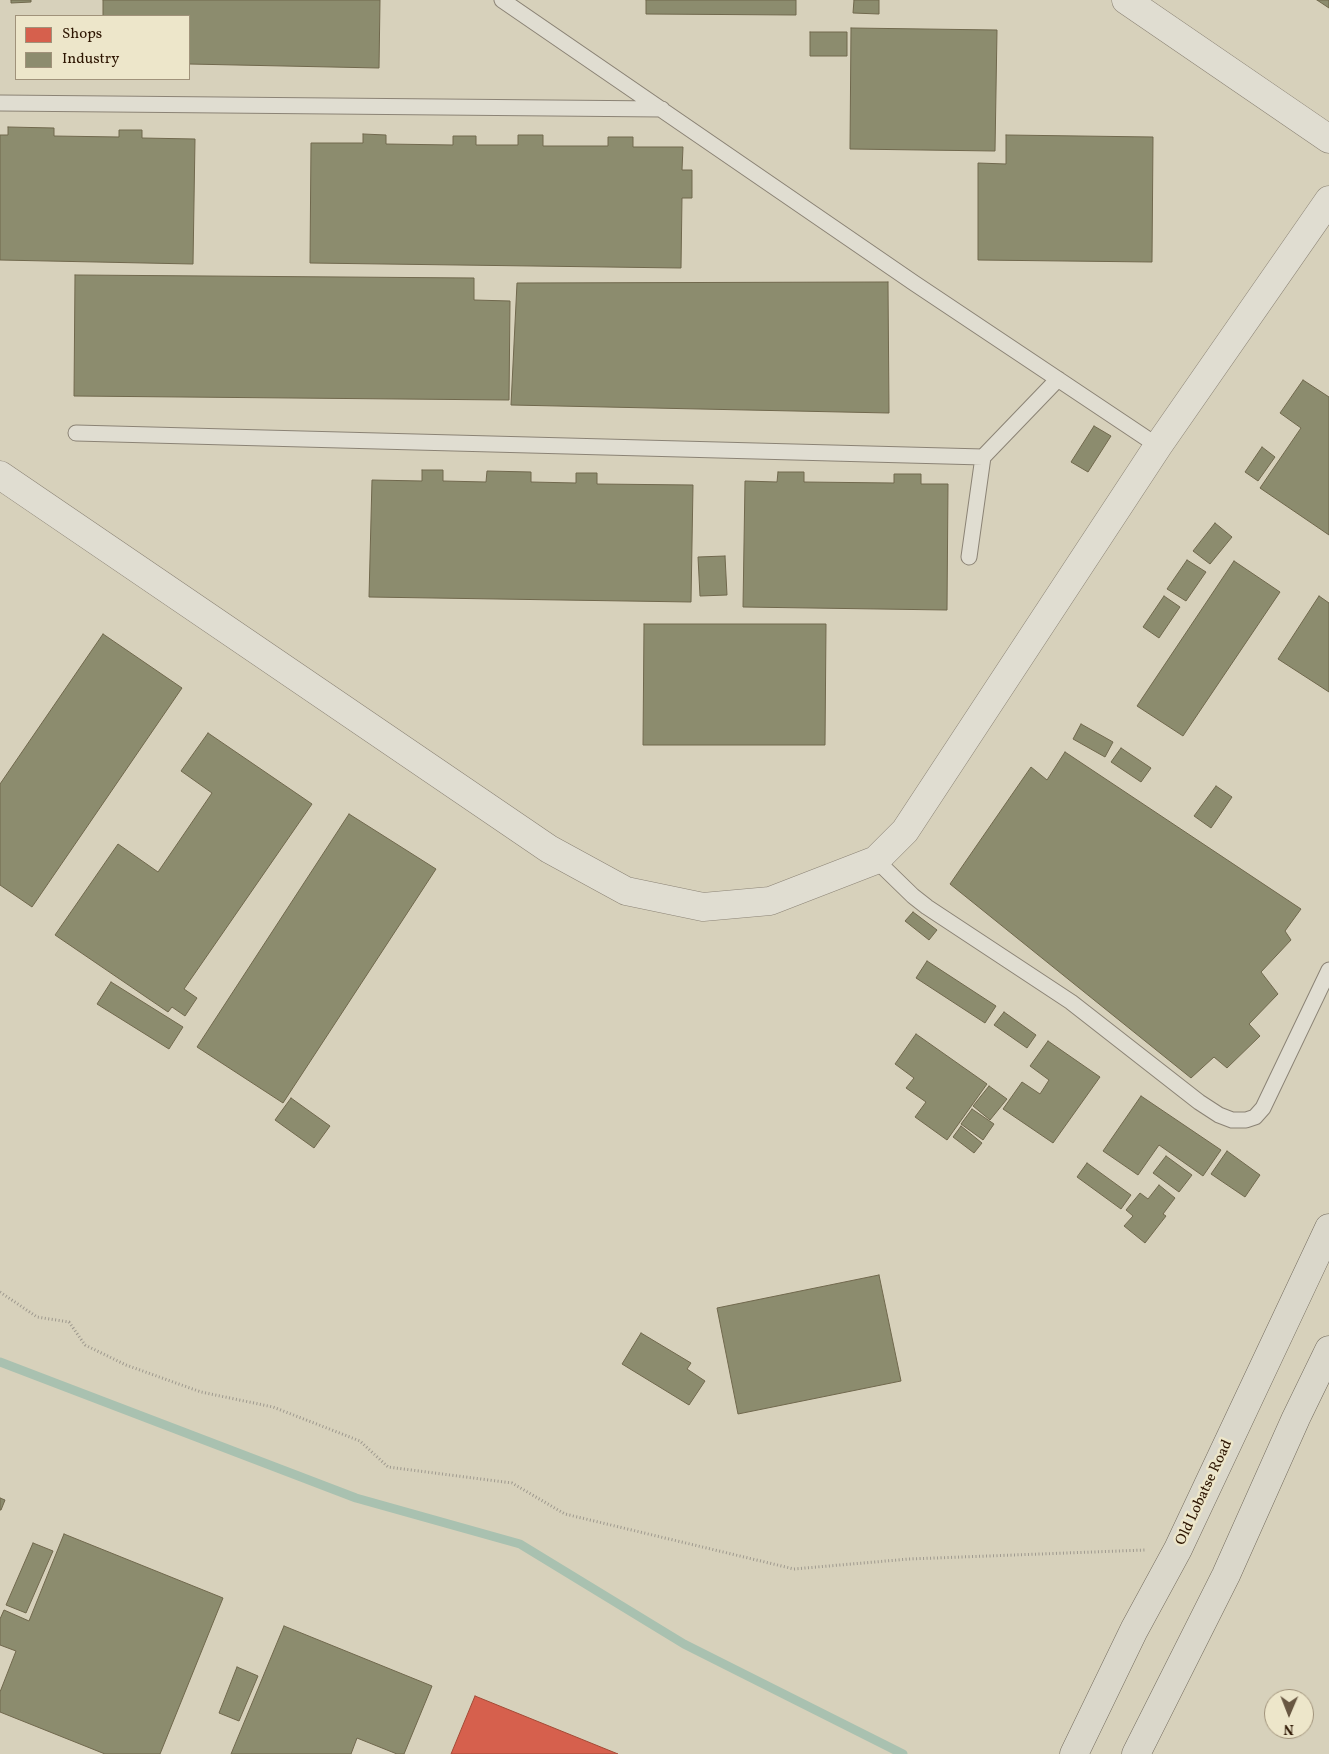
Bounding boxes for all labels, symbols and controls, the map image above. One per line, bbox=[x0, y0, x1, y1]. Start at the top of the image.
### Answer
legend bbox=[15, 15, 190, 80]
text: Shops bbox=[62, 24, 102, 45]
text: Industry bbox=[62, 49, 119, 70]
street label: Old Lobatse Road bbox=[1173, 1437, 1237, 1549]
north arrow bbox=[1264, 1689, 1314, 1739]
text: N bbox=[1284, 1719, 1294, 1738]

